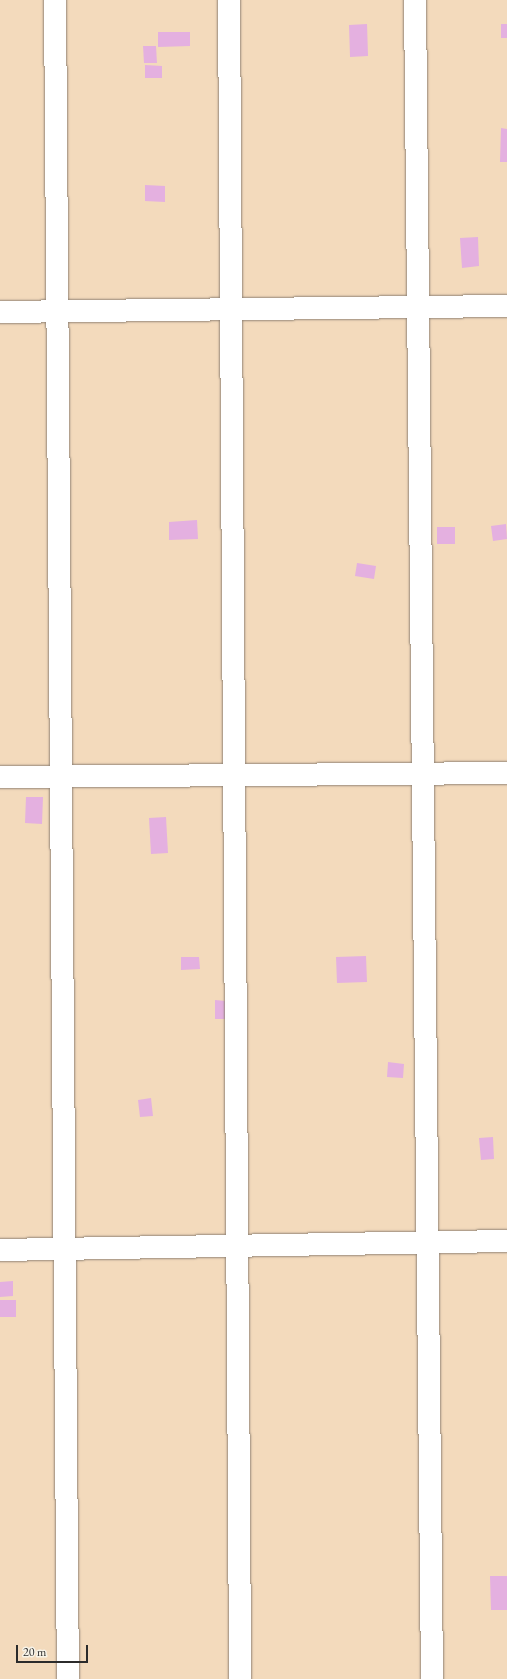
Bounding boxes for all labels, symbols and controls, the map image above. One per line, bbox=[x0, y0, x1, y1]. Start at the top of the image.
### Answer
scale bar bbox=[18, 1637, 90, 1663]
text: 20 m bbox=[23, 1644, 46, 1660]

